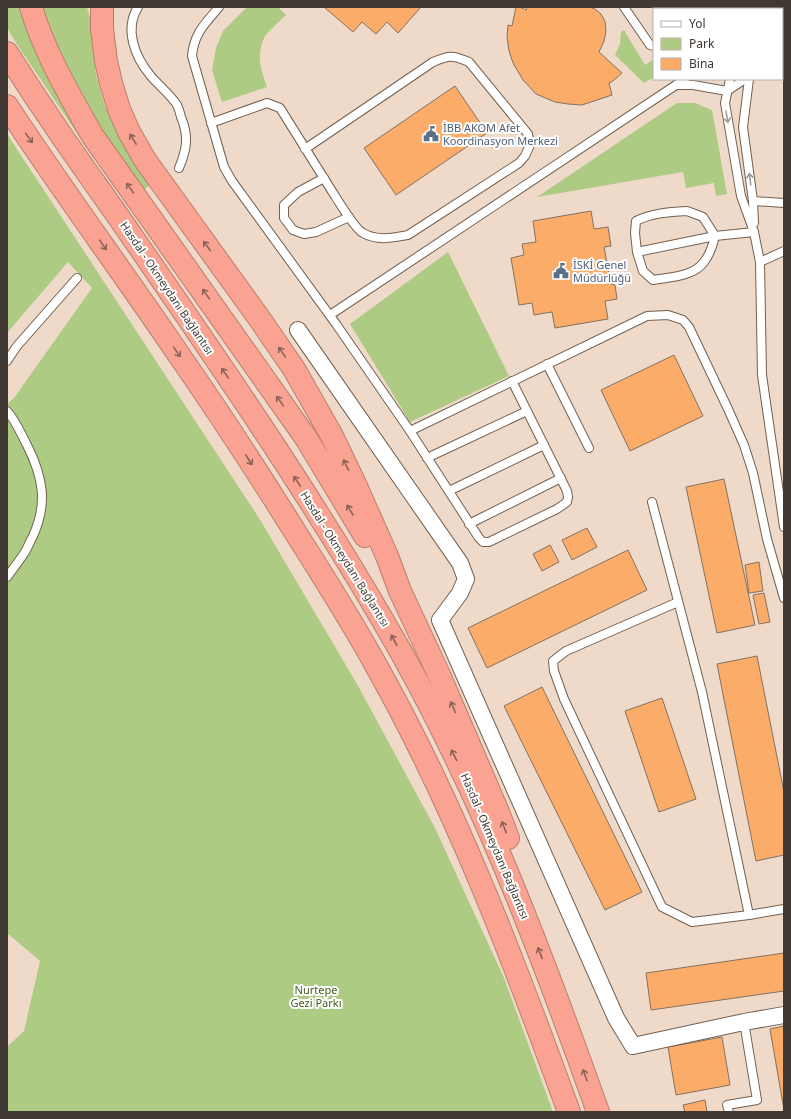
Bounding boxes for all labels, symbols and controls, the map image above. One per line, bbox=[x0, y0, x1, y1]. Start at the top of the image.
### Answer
legend bbox=[653, 8, 783, 80]
text: Yol bbox=[689, 15, 706, 32]
text: Park bbox=[689, 35, 715, 52]
text: Bina bbox=[689, 55, 714, 72]
one-way arrow bbox=[724, 110, 732, 123]
place label: İBB AKOM Afet Koordinasyon Merkezi bbox=[443, 120, 558, 148]
public building icon: İBB AKOM Afet Koordinasyon Merkezi bbox=[422, 125, 440, 143]
one-way arrow bbox=[25, 132, 33, 143]
one-way arrow bbox=[129, 134, 137, 145]
one-way arrow bbox=[746, 173, 754, 186]
one-way arrow bbox=[126, 183, 134, 194]
street label: Hasdal - Okmeydanı Bağlantısı bbox=[117, 218, 218, 357]
one-way arrow bbox=[99, 239, 107, 250]
one-way arrow bbox=[203, 241, 211, 252]
place label: İSKİ Genel Müdürlüğü bbox=[573, 257, 631, 285]
public building icon: İSKİ Genel Müdürlüğü bbox=[552, 262, 570, 280]
one-way arrow bbox=[202, 289, 210, 300]
one-way arrow bbox=[173, 346, 181, 357]
one-way arrow bbox=[278, 347, 286, 358]
one-way arrow bbox=[221, 368, 229, 379]
one-way arrow bbox=[276, 395, 284, 406]
one-way arrow bbox=[245, 454, 253, 465]
one-way arrow bbox=[342, 459, 349, 471]
one-way arrow bbox=[293, 476, 301, 487]
street label: Hasdal - Okmeydanı Bağlantısı bbox=[297, 488, 393, 629]
one-way arrow bbox=[346, 505, 354, 516]
one-way arrow bbox=[389, 634, 397, 646]
one-way arrow bbox=[449, 701, 456, 713]
one-way arrow bbox=[450, 749, 458, 761]
street label: Hasdal - Okmeydanı Bağlantısı bbox=[458, 771, 533, 921]
one-way arrow bbox=[500, 821, 507, 833]
one-way arrow bbox=[535, 948, 543, 960]
park label: Nurtepe Gezi Parkı bbox=[290, 982, 342, 1010]
one-way arrow bbox=[581, 1070, 589, 1082]

